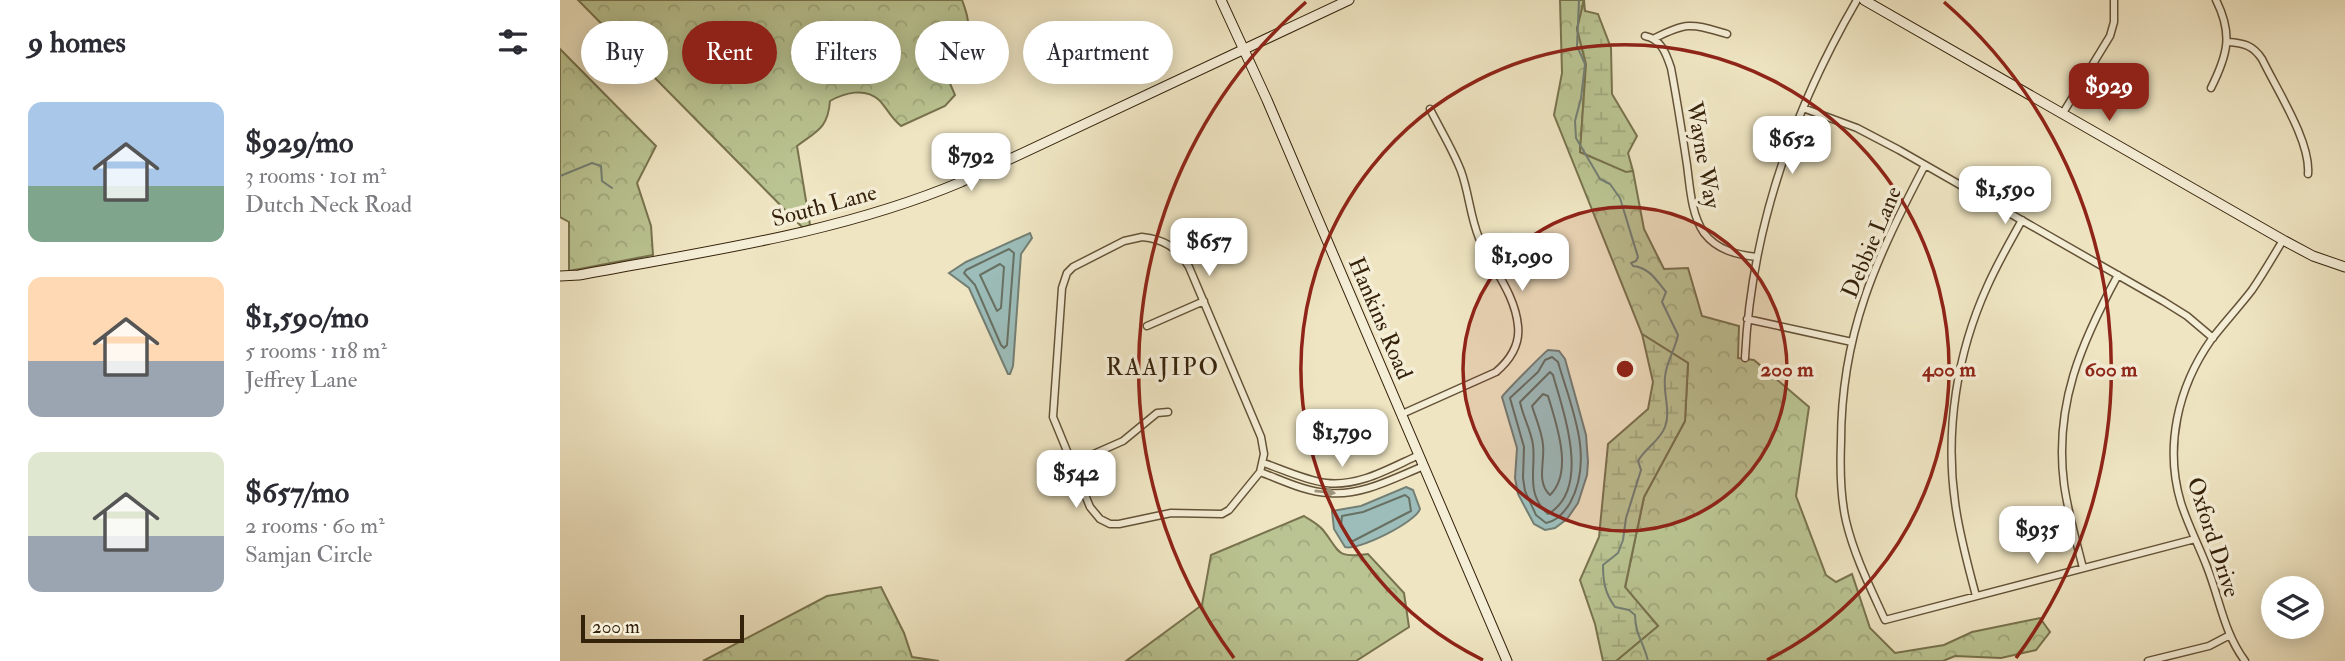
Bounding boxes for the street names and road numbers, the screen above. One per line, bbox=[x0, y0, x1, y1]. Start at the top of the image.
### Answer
street label: Wayne Way bbox=[1680, 99, 1727, 212]
street label: South Lane bbox=[768, 177, 880, 233]
street label: Debbie Lane bbox=[1835, 181, 1908, 303]
street label: Hankins Road bbox=[1342, 253, 1419, 384]
street label: Oxford Drive bbox=[2180, 473, 2247, 601]

